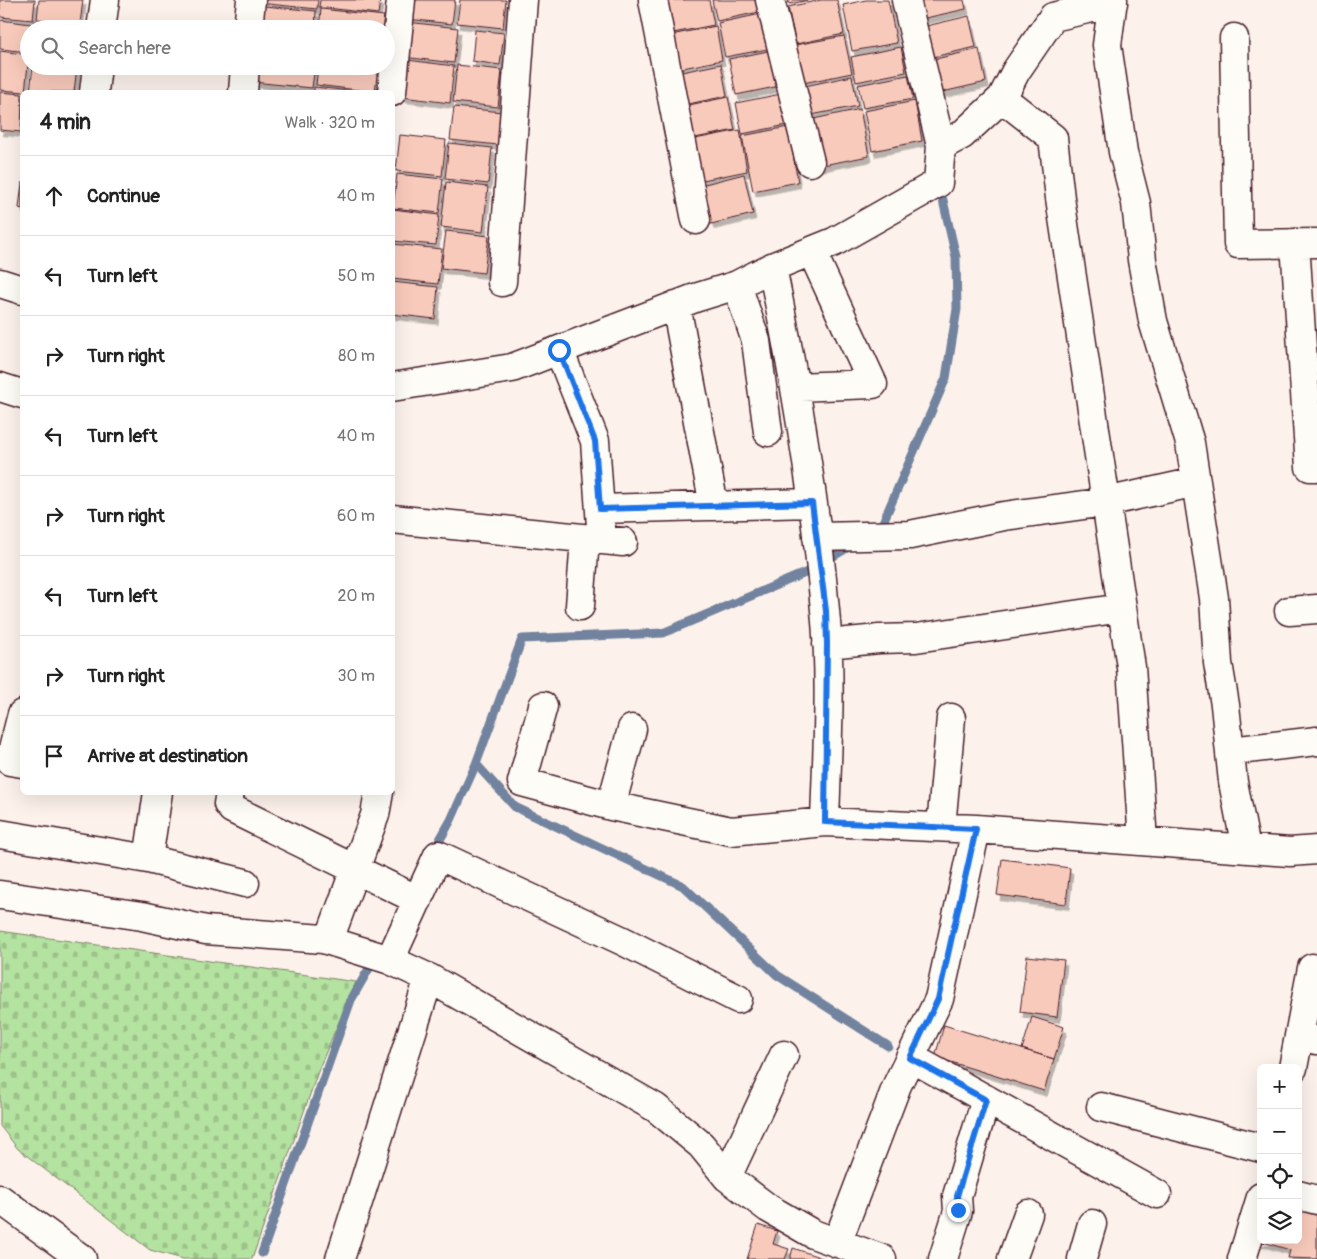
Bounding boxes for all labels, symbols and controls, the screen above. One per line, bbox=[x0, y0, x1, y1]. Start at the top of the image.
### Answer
search box bbox=[20, 20, 395, 75]
icon: search bbox=[38, 34, 66, 62]
text: Search here bbox=[78, 36, 171, 60]
text: 4 min bbox=[40, 109, 91, 136]
text: Walk · 320 m bbox=[285, 113, 375, 133]
icon: ahead bbox=[40, 182, 68, 210]
text: Continue bbox=[87, 184, 160, 208]
text: 40 m bbox=[337, 186, 375, 206]
icon: left bbox=[40, 262, 68, 290]
text: Turn left bbox=[87, 264, 157, 288]
text: 50 m bbox=[338, 266, 375, 286]
route start bbox=[548, 339, 571, 362]
icon: right bbox=[40, 342, 68, 370]
text: Turn right bbox=[87, 344, 165, 368]
text: 80 m bbox=[338, 346, 375, 366]
icon: left bbox=[40, 422, 68, 450]
text: Turn left bbox=[87, 424, 157, 448]
text: 40 m bbox=[337, 426, 375, 446]
icon: right bbox=[40, 502, 68, 530]
text: Turn right bbox=[87, 504, 165, 528]
text: 60 m bbox=[337, 506, 375, 526]
icon: left bbox=[40, 582, 68, 610]
text: Turn left bbox=[87, 584, 157, 608]
text: 20 m bbox=[337, 586, 375, 606]
icon: right bbox=[40, 662, 68, 690]
text: Turn right bbox=[87, 664, 165, 688]
text: 30 m bbox=[337, 666, 375, 686]
icon: arrive bbox=[40, 742, 68, 770]
text: Arrive at destination bbox=[87, 744, 248, 768]
map controls bbox=[1257, 1064, 1302, 1244]
button: + bbox=[1257, 1064, 1302, 1109]
button: − bbox=[1257, 1109, 1302, 1154]
button: locate bbox=[1257, 1154, 1302, 1199]
route end bbox=[947, 1199, 970, 1222]
button: layers bbox=[1257, 1199, 1302, 1244]

